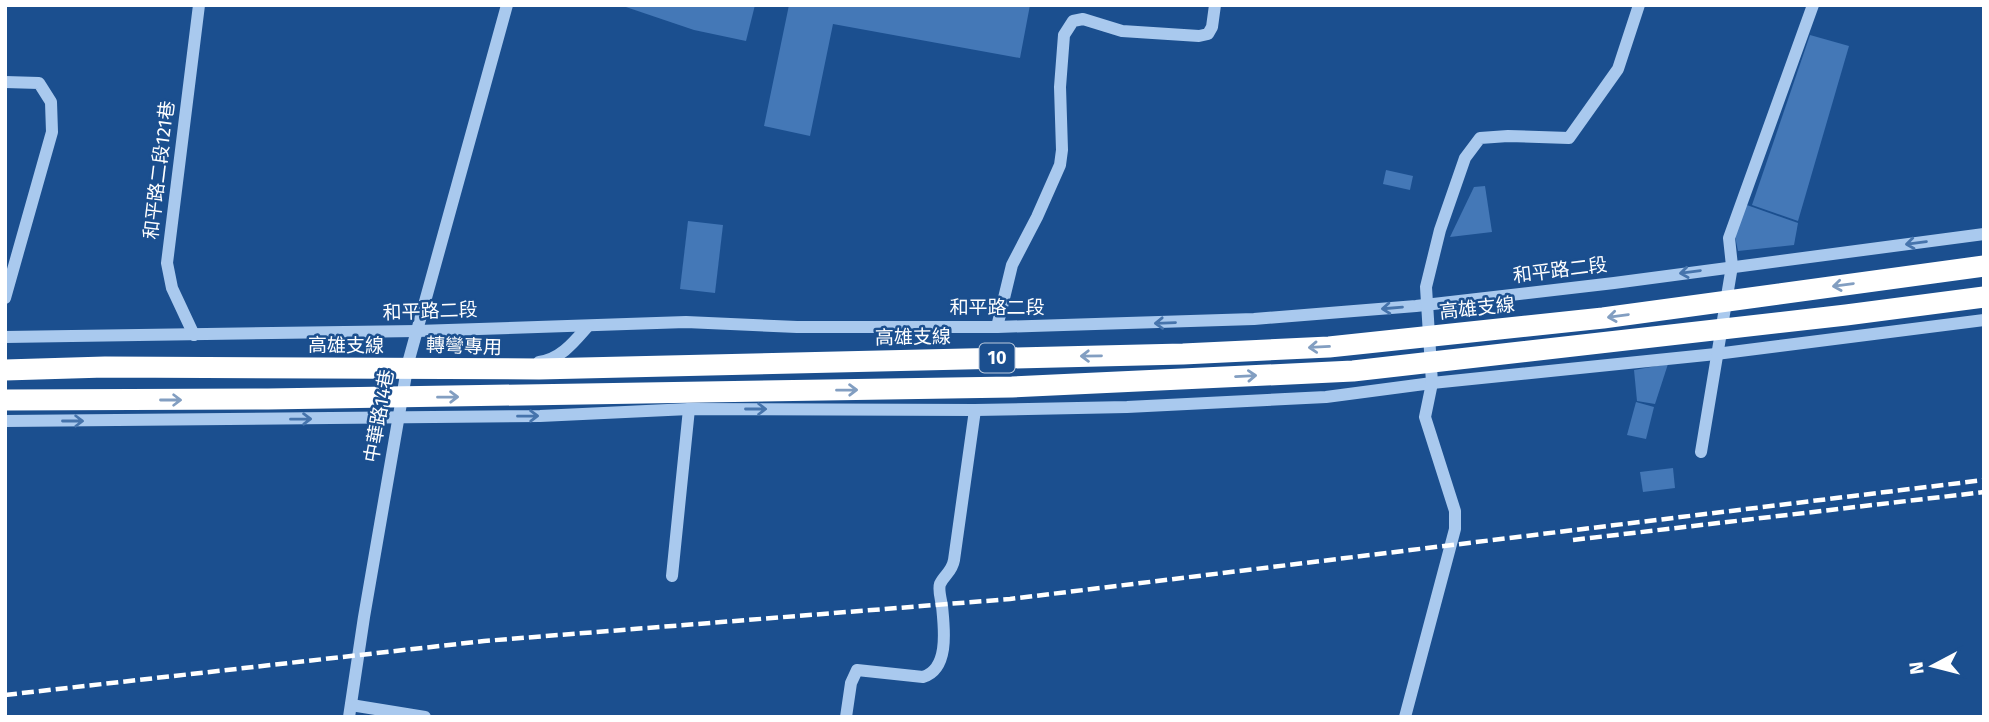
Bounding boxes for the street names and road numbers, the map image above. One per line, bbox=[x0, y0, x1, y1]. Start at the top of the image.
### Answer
street label: 和平路二段121巷 bbox=[139, 99, 179, 241]
street label: 和平路二段 bbox=[1511, 253, 1609, 287]
street label: 高雄支線 bbox=[1438, 293, 1516, 323]
street label: 和平路二段 bbox=[949, 296, 1045, 319]
street label: 和平路二段 bbox=[382, 298, 478, 324]
street label: 高雄支線 bbox=[875, 325, 951, 349]
street label: 轉彎專用 bbox=[426, 333, 502, 359]
street label: 高雄支線 bbox=[308, 334, 384, 357]
road number: 10 bbox=[979, 344, 1014, 372]
street label: 中華路14巷 bbox=[359, 368, 399, 464]

